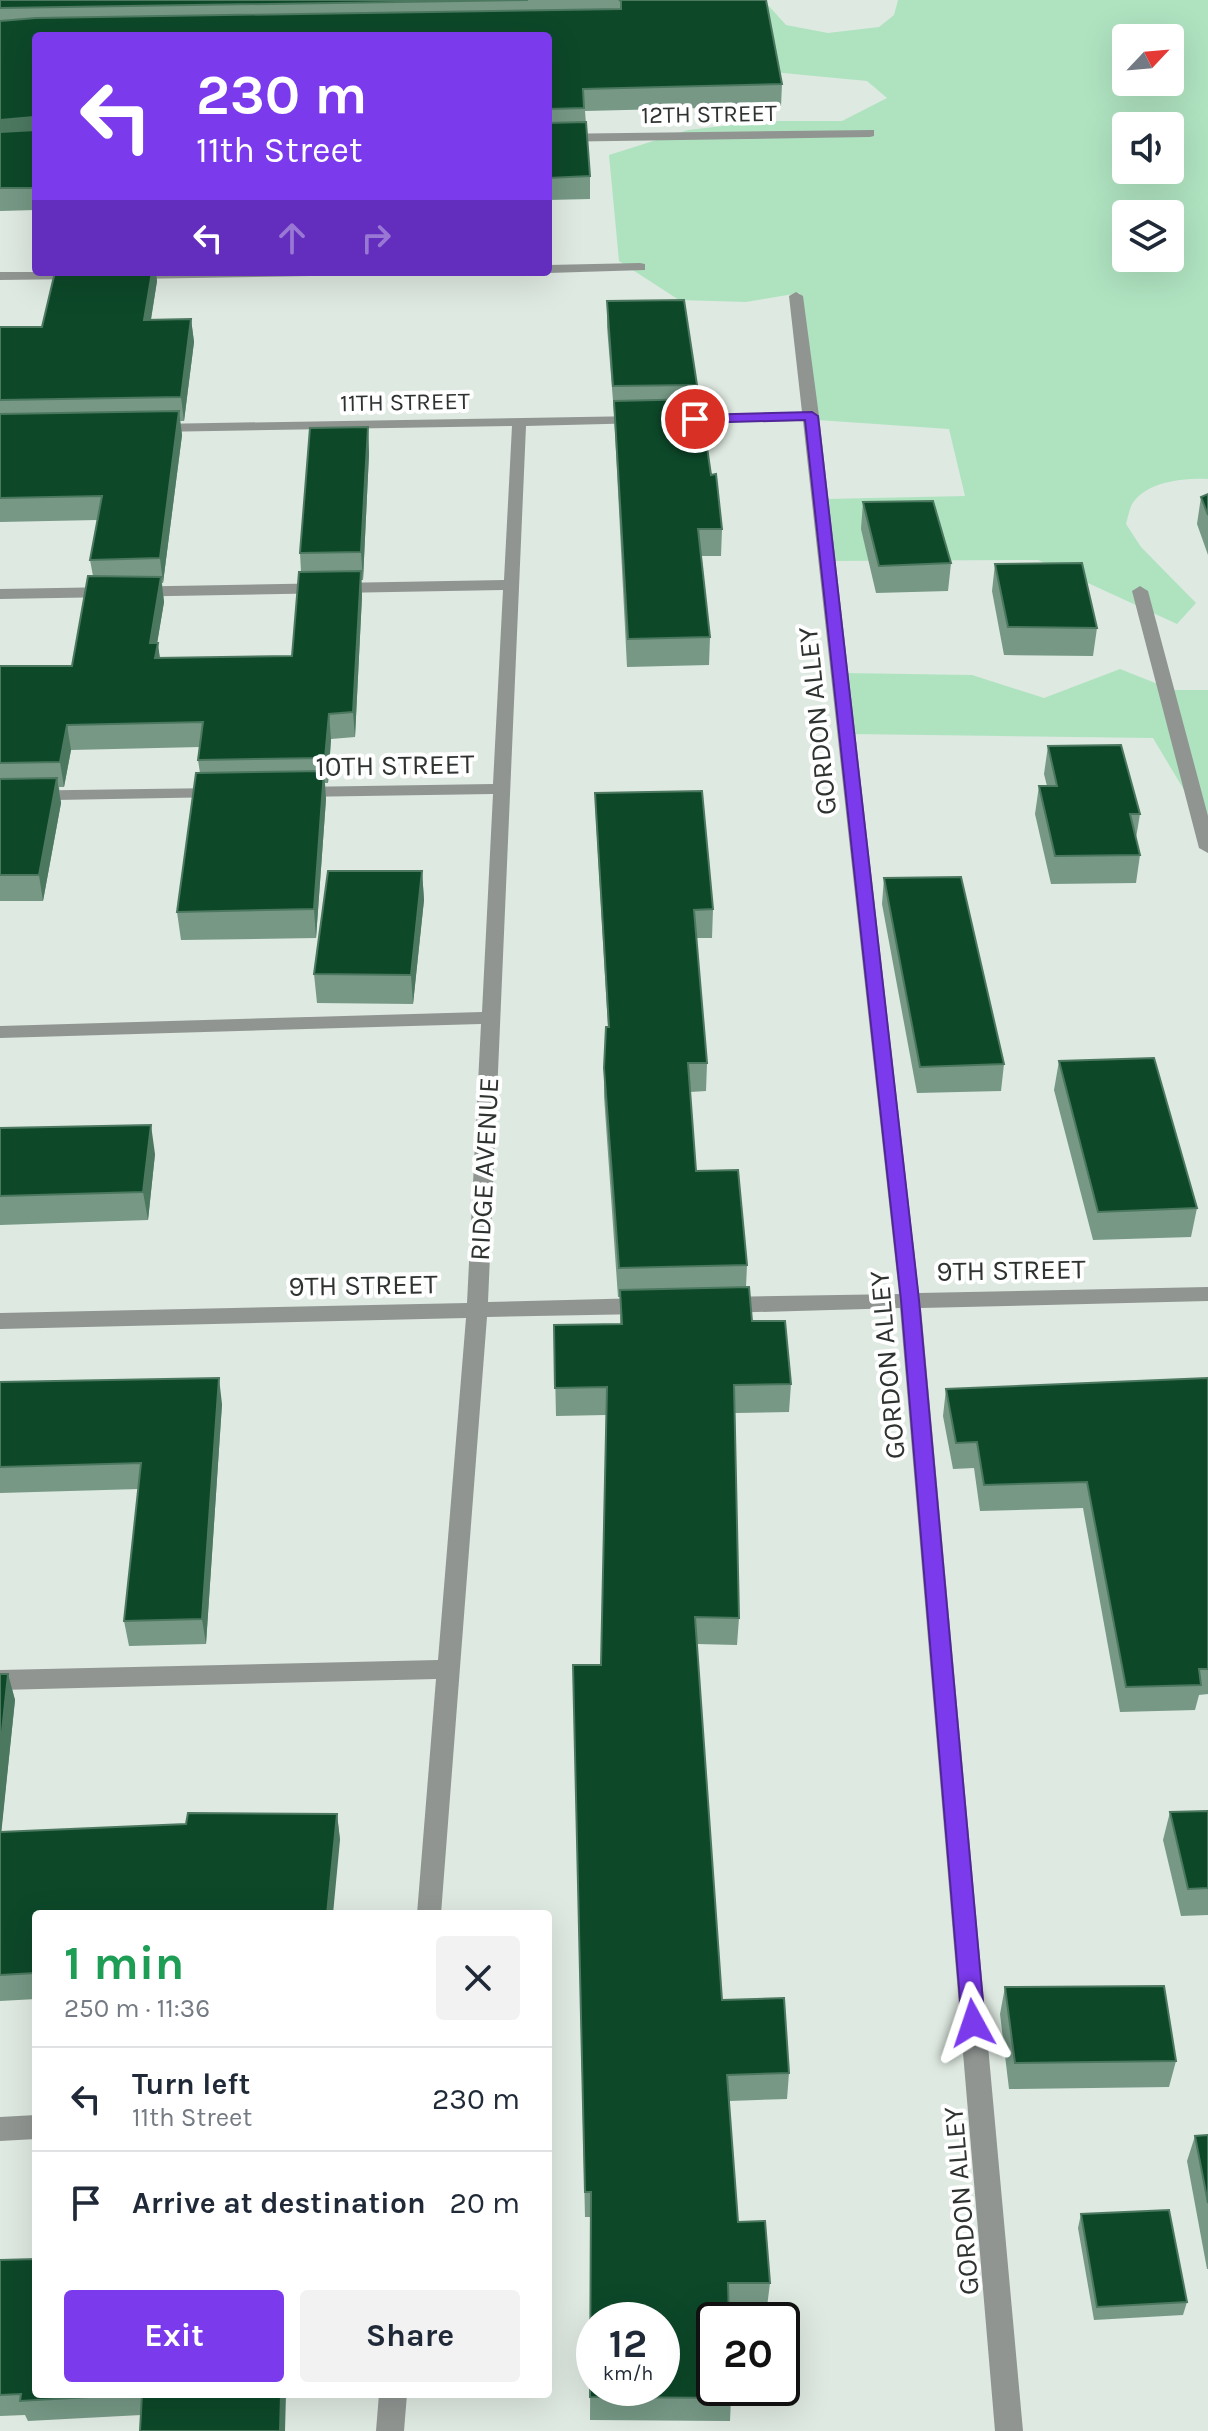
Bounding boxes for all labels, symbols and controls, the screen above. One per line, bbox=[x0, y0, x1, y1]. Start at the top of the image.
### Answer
north arrow bbox=[1112, 24, 1184, 96]
map controls bbox=[1112, 24, 1184, 272]
text: 230 m bbox=[196, 62, 367, 127]
icon: left bbox=[64, 64, 168, 168]
street label: 12TH STREET bbox=[641, 99, 777, 129]
button: sound bbox=[1112, 112, 1184, 184]
text: 11th Street bbox=[196, 129, 362, 171]
button: layers bbox=[1112, 200, 1184, 272]
icon: left bbox=[186, 216, 230, 260]
icon: ahead bbox=[270, 216, 314, 260]
icon: right bbox=[354, 216, 398, 260]
pin bbox=[661, 385, 729, 453]
street label: 11TH STREET bbox=[340, 387, 470, 417]
icon: arrive bbox=[673, 397, 717, 441]
street label: GORDON ALLEY bbox=[791, 625, 843, 817]
street label: 10TH STREET bbox=[315, 747, 475, 783]
street label: RIDGE AVENUE bbox=[463, 1076, 505, 1262]
street label: 9TH STREET bbox=[936, 1252, 1086, 1288]
street label: 9TH STREET bbox=[288, 1267, 438, 1303]
street label: GORDON ALLEY bbox=[862, 1269, 912, 1461]
text: 1 min bbox=[64, 1935, 184, 1991]
button: close bbox=[436, 1936, 520, 2020]
position arrow bbox=[931, 1981, 1015, 2065]
text: 250 m · 11:36 bbox=[64, 1993, 210, 2024]
text: Turn left bbox=[132, 2066, 250, 2102]
icon: left bbox=[64, 2077, 108, 2121]
text: 230 m bbox=[432, 2081, 520, 2117]
text: 11th Street bbox=[132, 2102, 252, 2133]
street label: GORDON ALLEY bbox=[936, 2105, 986, 2297]
icon: arrive bbox=[64, 2181, 108, 2225]
text: Arrive at destination bbox=[132, 2185, 426, 2221]
text: 20 m bbox=[450, 2185, 520, 2221]
button: Exit bbox=[64, 2290, 284, 2382]
button: Share bbox=[300, 2290, 520, 2382]
speed limit sign: 20 bbox=[696, 2302, 800, 2406]
text: 12 bbox=[609, 2320, 647, 2367]
text: km/h bbox=[603, 2362, 653, 2385]

